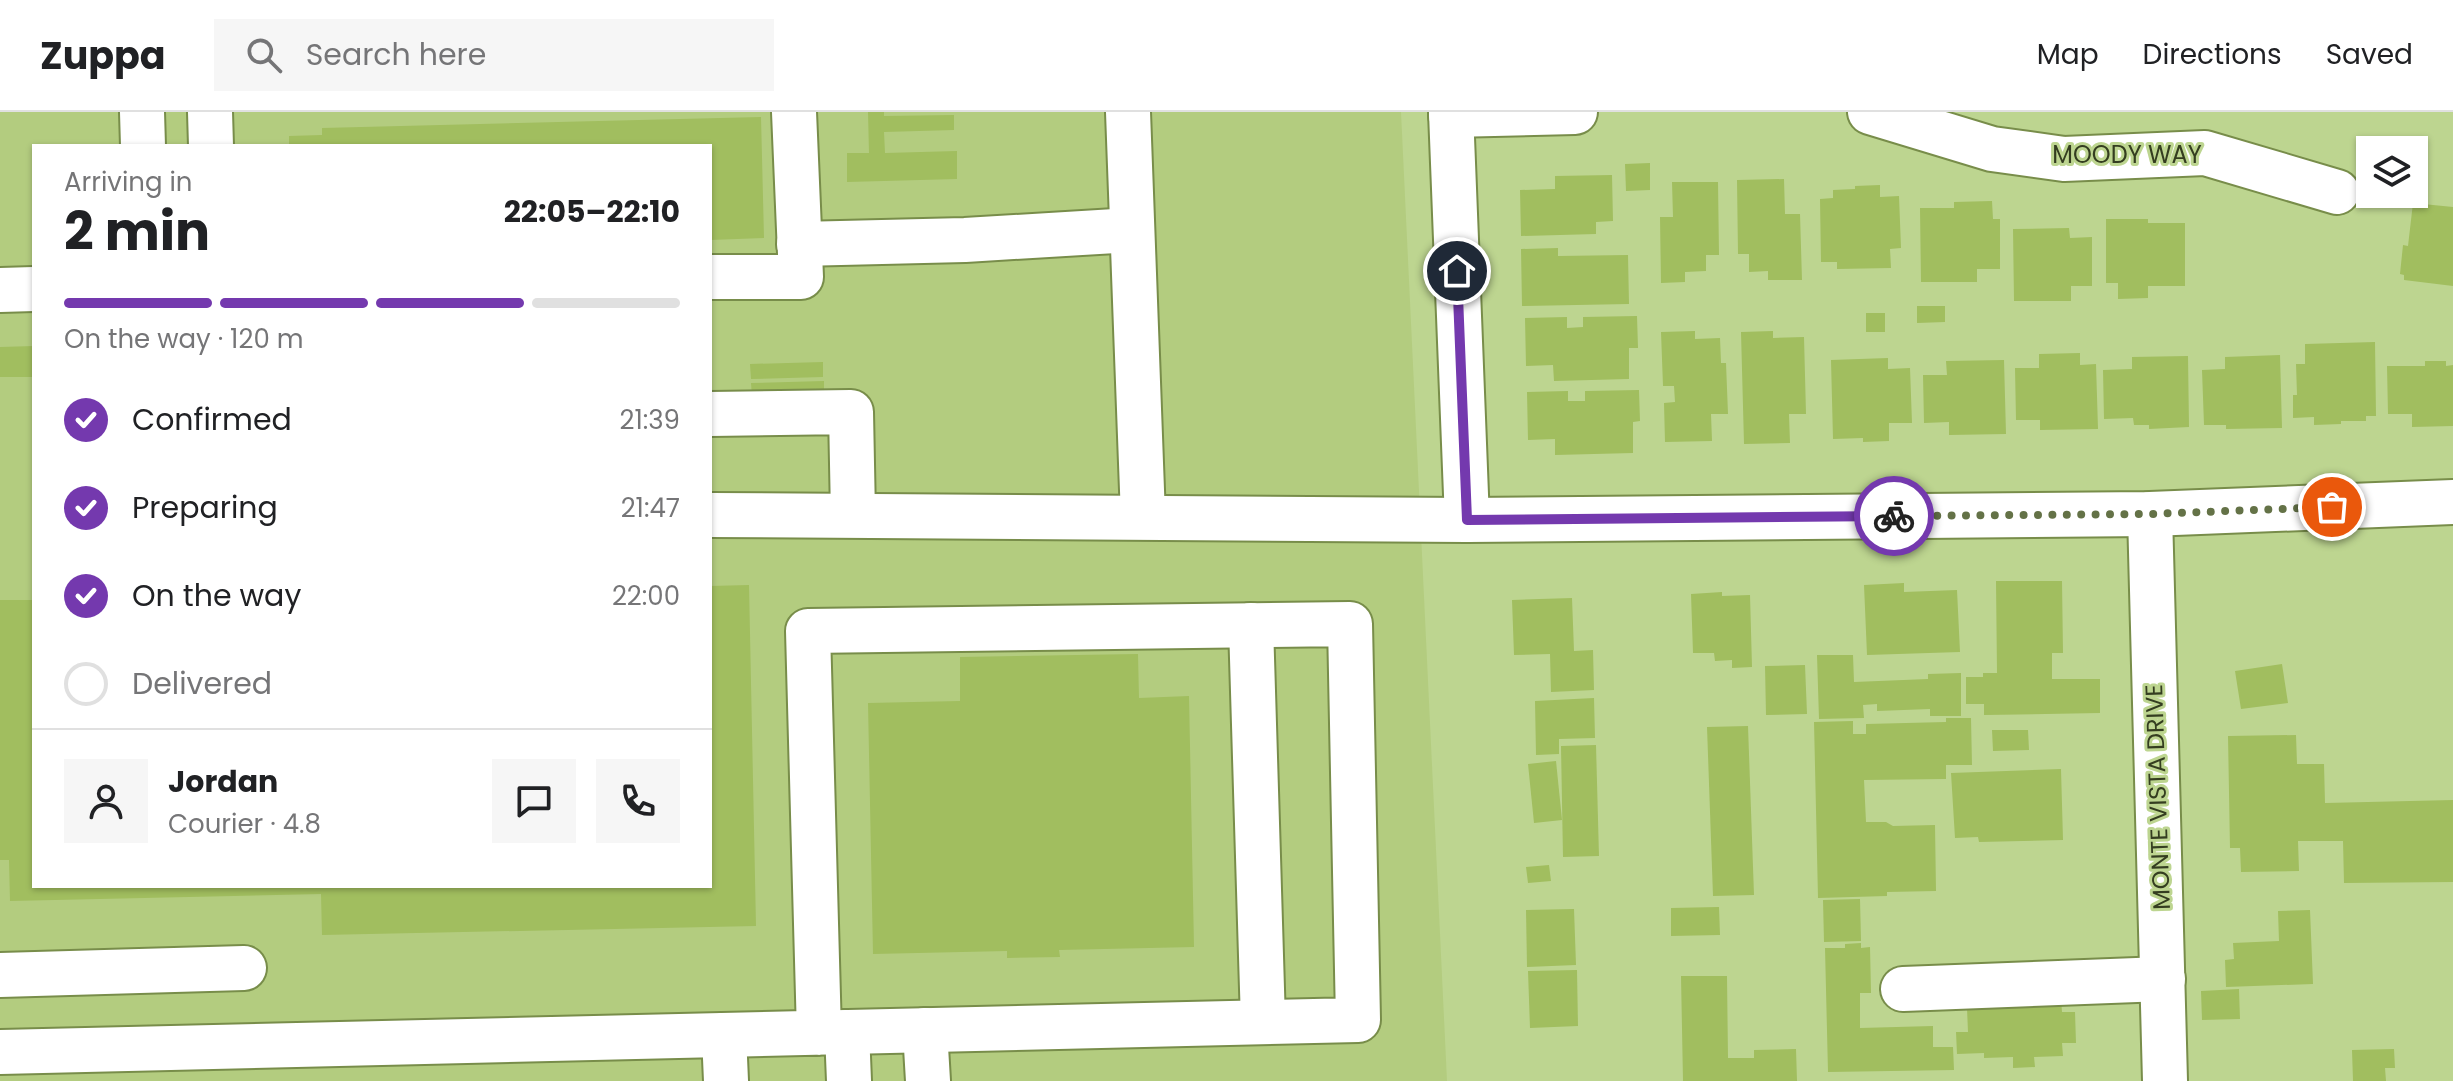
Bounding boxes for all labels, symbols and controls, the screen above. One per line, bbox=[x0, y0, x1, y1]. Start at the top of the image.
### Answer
search box bbox=[214, 19, 774, 91]
text: Zuppa bbox=[40, 29, 166, 82]
icon: search bbox=[242, 33, 286, 77]
text: Search here bbox=[306, 33, 486, 76]
text: Map bbox=[2037, 35, 2099, 74]
text: Directions bbox=[2143, 35, 2282, 74]
text: Saved bbox=[2326, 35, 2413, 74]
map controls bbox=[2356, 136, 2428, 208]
button: layers bbox=[2356, 136, 2428, 208]
street label: MOODY WAY bbox=[2052, 138, 2202, 171]
text: Arriving in bbox=[64, 164, 193, 200]
text: 22:05–22:10 bbox=[504, 190, 680, 233]
text: 2 min bbox=[64, 195, 210, 268]
pin bbox=[1423, 237, 1491, 305]
icon: home bbox=[1435, 249, 1479, 293]
text: On the way · 120 m bbox=[64, 321, 303, 357]
icon: check bbox=[64, 398, 108, 442]
text: Confirmed bbox=[132, 398, 292, 441]
text: 21:39 bbox=[619, 402, 680, 438]
pin bbox=[2298, 473, 2366, 541]
courier bbox=[1854, 476, 1934, 556]
icon: bag bbox=[2310, 485, 2354, 529]
icon: check bbox=[64, 486, 108, 530]
text: Preparing bbox=[132, 486, 278, 529]
text: 21:47 bbox=[621, 490, 680, 526]
icon: bike bbox=[1872, 494, 1916, 538]
icon: check bbox=[64, 574, 108, 618]
text: On the way bbox=[132, 574, 301, 617]
text: 22:00 bbox=[612, 578, 680, 614]
text: Delivered bbox=[132, 662, 272, 705]
street label: MONTE VISTA DRIVE bbox=[2137, 684, 2178, 910]
button: person bbox=[64, 759, 148, 843]
button: chat bbox=[492, 759, 576, 843]
button: phone bbox=[596, 759, 680, 843]
text: Jordan bbox=[168, 760, 278, 803]
text: Courier · 4.8 bbox=[168, 806, 321, 842]

